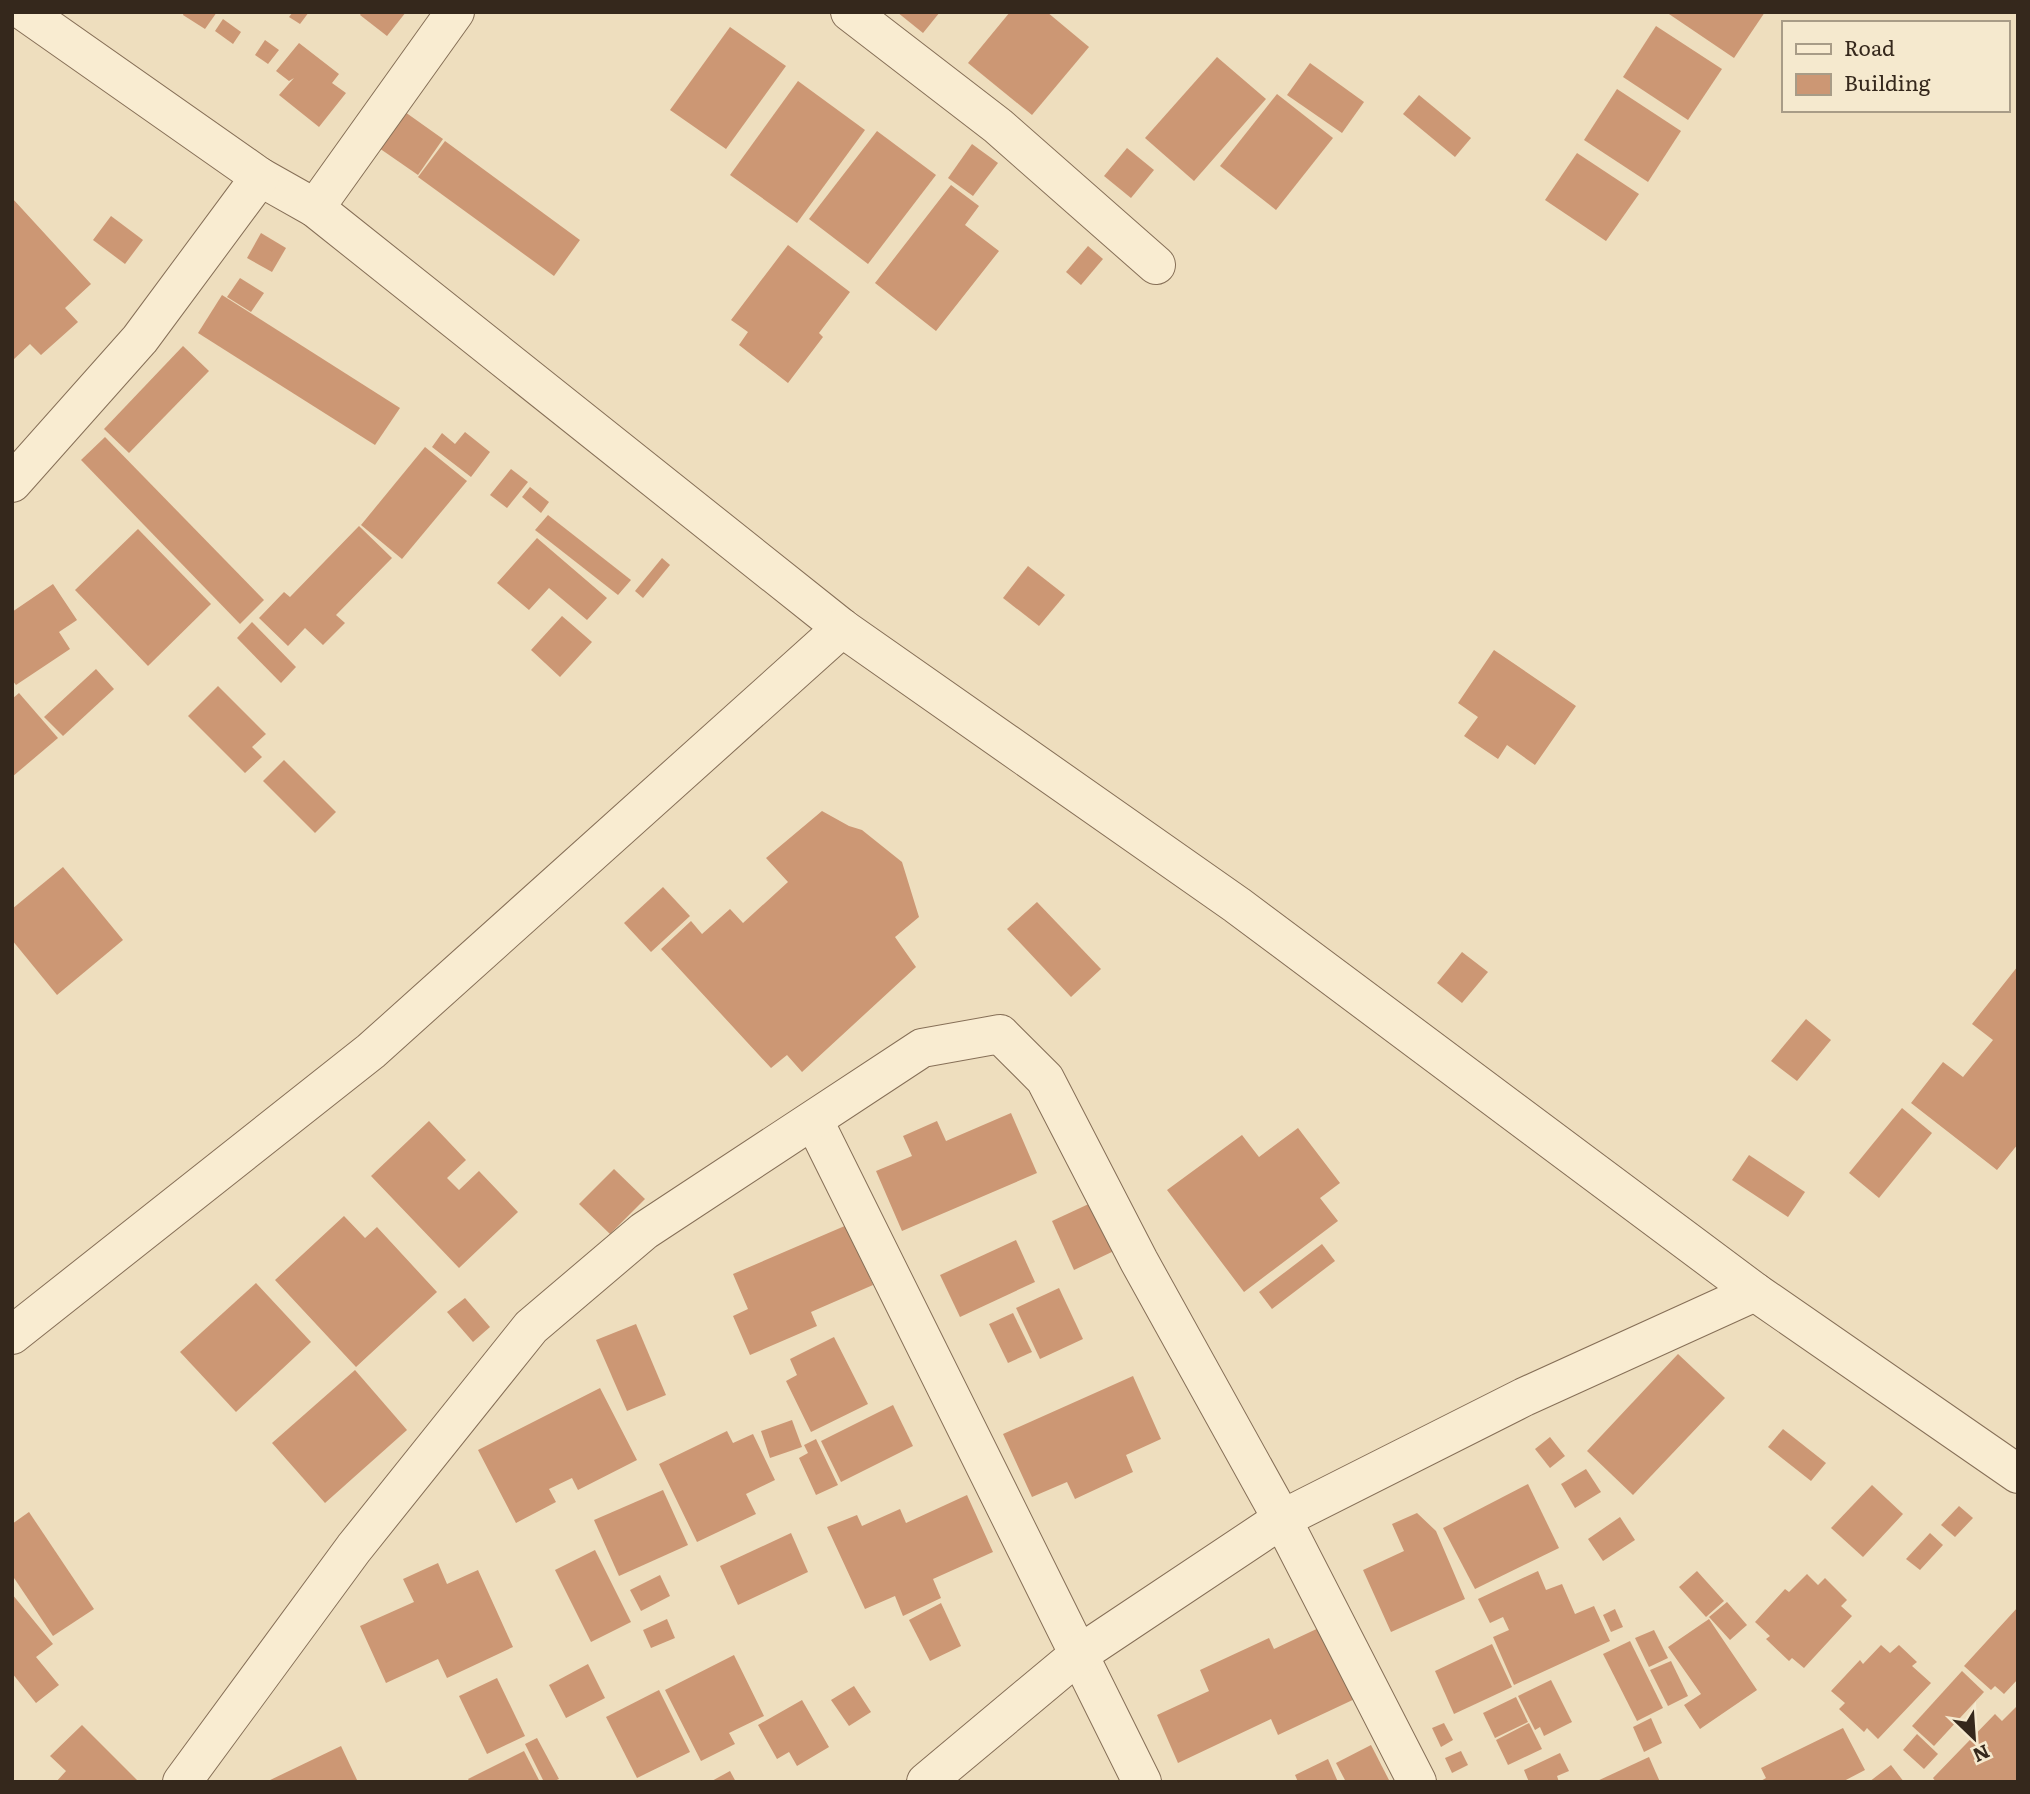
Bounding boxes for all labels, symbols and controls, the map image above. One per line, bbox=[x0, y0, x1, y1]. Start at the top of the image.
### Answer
legend bbox=[1782, 21, 2009, 112]
text: Road bbox=[1844, 31, 1895, 62]
text: Building bbox=[1844, 66, 1931, 97]
north arrow bbox=[1939, 1703, 2009, 1773]
text: N bbox=[1968, 1738, 1995, 1770]

